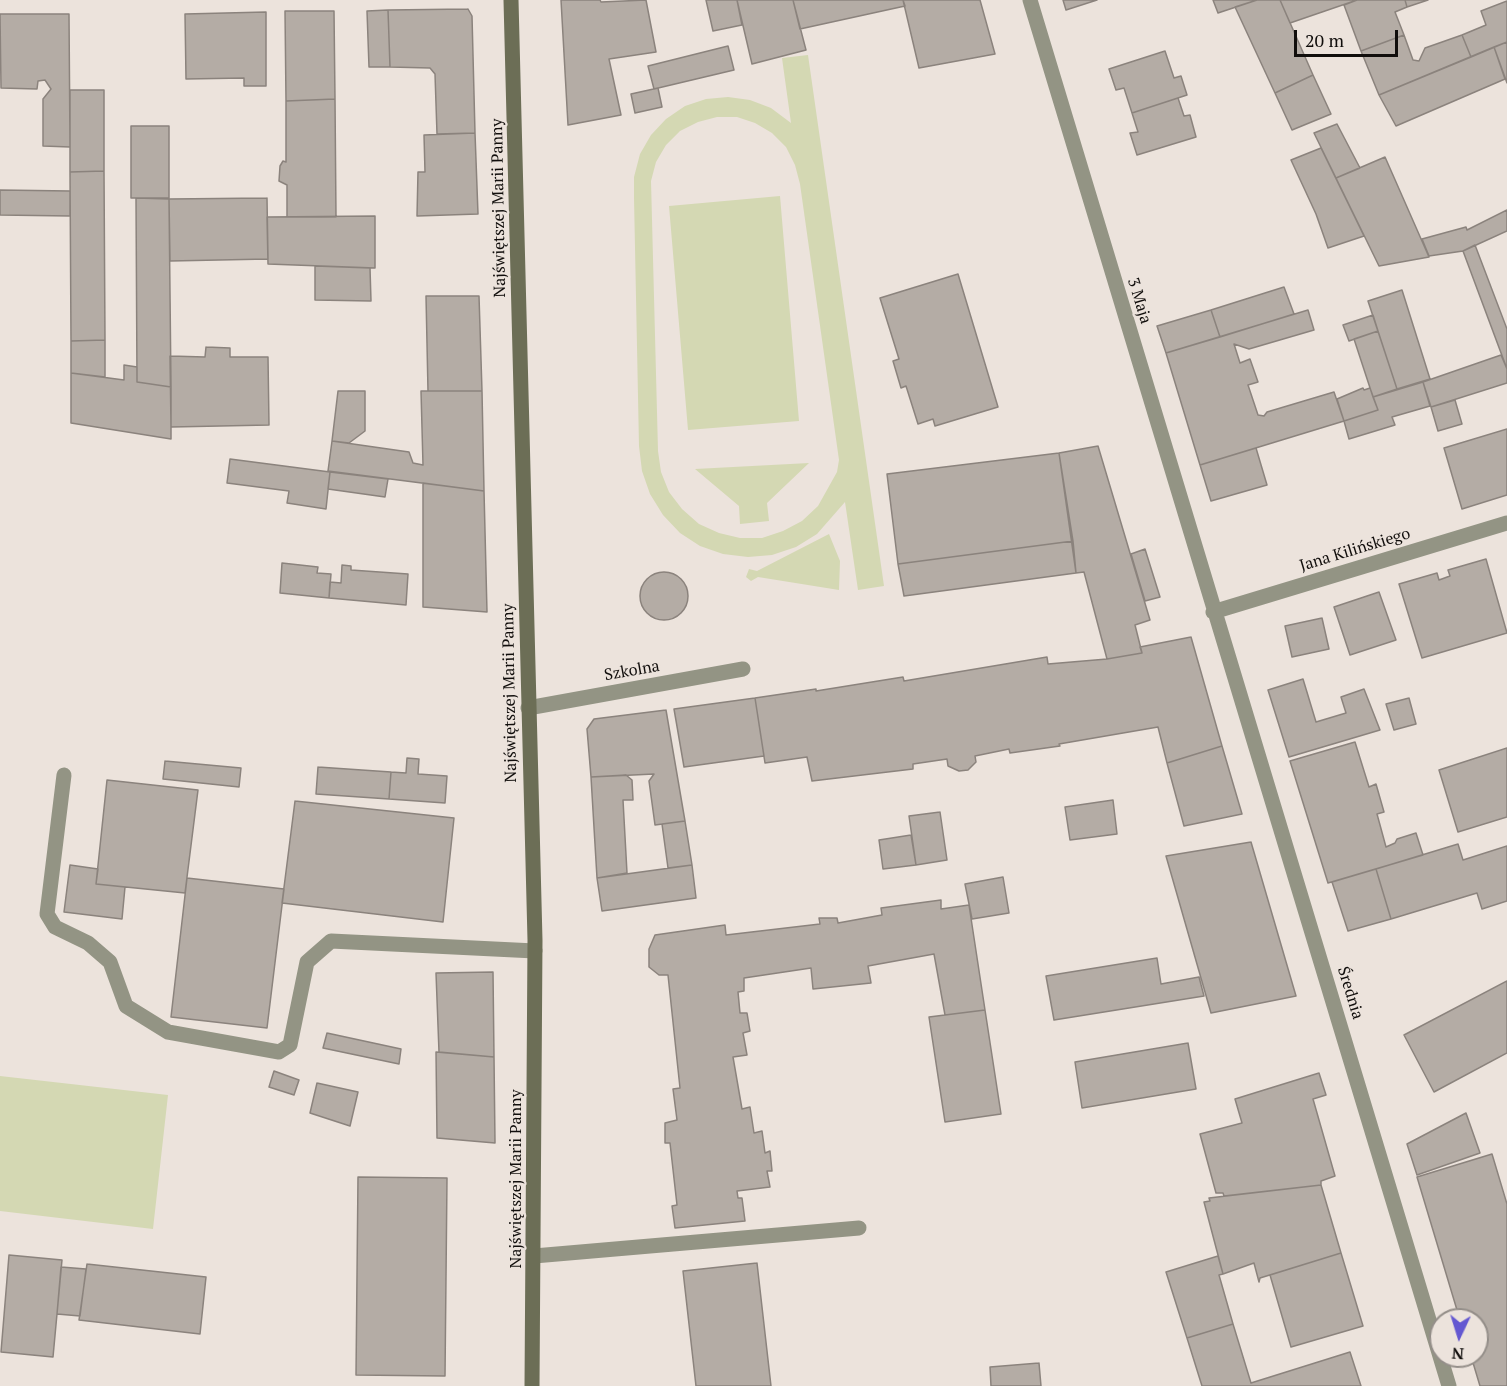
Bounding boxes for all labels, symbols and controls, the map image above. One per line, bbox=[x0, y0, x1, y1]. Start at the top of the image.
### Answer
scale bar bbox=[1297, 18, 1400, 56]
text: 20 m bbox=[1305, 28, 1344, 52]
street label: Najświętszej Marii Panny bbox=[488, 118, 510, 298]
street label: 3 Maja bbox=[1123, 276, 1155, 326]
street label: Jana Kilińskiego bbox=[1297, 524, 1413, 576]
street label: Najświętszej Marii Panny bbox=[499, 603, 521, 783]
street label: Szkolna bbox=[603, 657, 661, 685]
street label: Średnia bbox=[1333, 964, 1367, 1022]
street label: Najświętszej Marii Panny bbox=[506, 1089, 526, 1269]
north arrow bbox=[1429, 1308, 1489, 1368]
text: N bbox=[1451, 1343, 1465, 1365]

